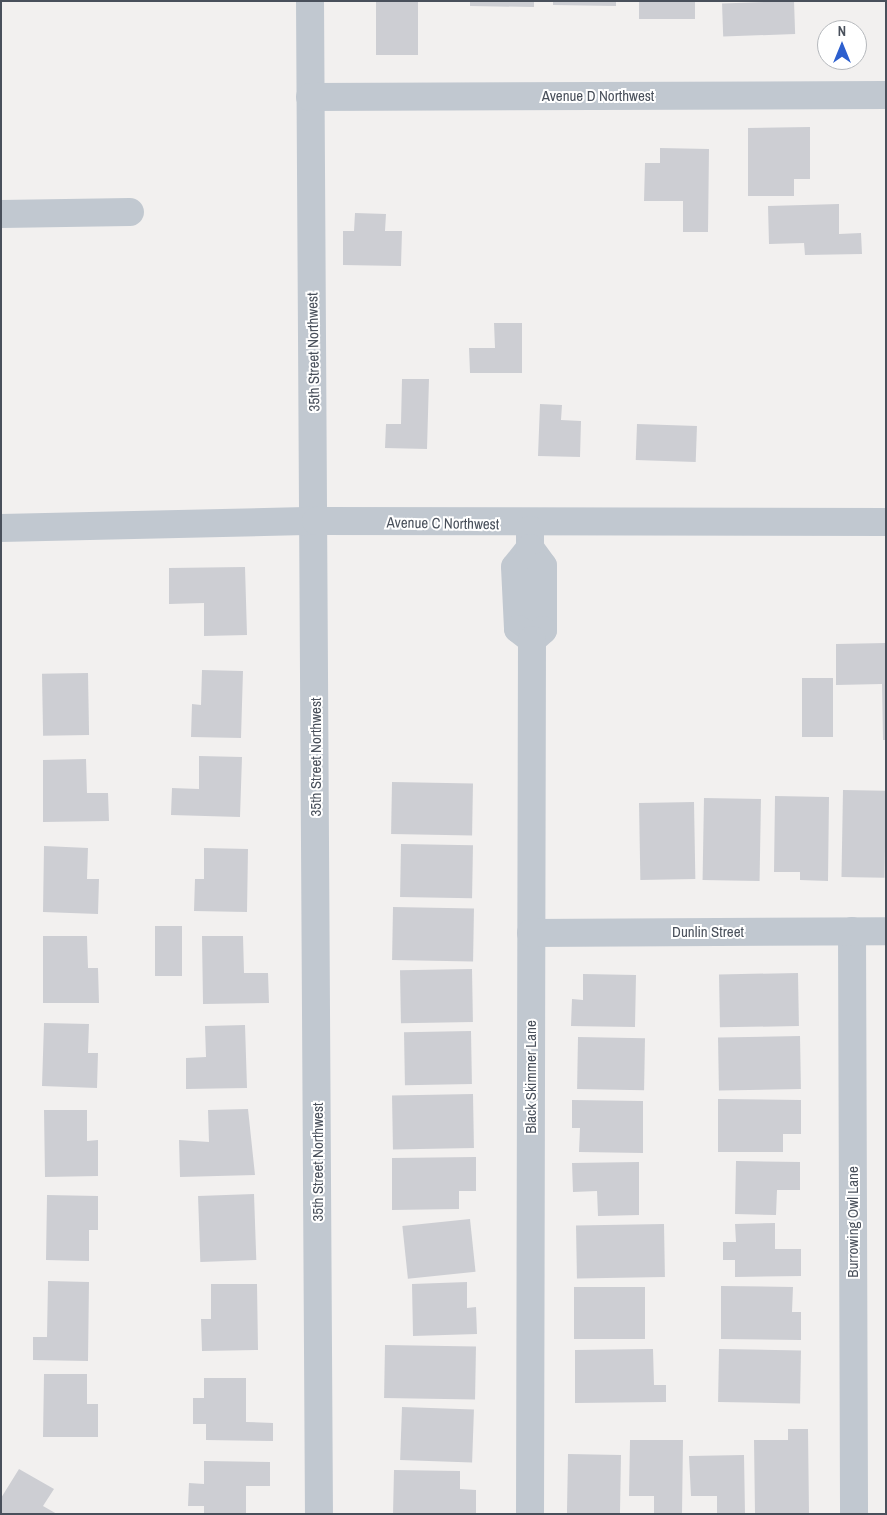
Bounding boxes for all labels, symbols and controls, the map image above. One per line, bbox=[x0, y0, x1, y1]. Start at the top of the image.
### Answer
north arrow bbox=[817, 20, 867, 70]
text: N bbox=[838, 22, 846, 40]
street label: Avenue D Northwest bbox=[542, 87, 654, 105]
street label: 35th Street Northwest bbox=[303, 292, 323, 412]
street label: Avenue C Northwest bbox=[387, 513, 499, 533]
street label: 35th Street Northwest bbox=[307, 698, 325, 816]
street label: Dunlin Street bbox=[672, 923, 744, 941]
street label: Black Skimmer Lane bbox=[522, 1020, 540, 1134]
street label: 35th Street Northwest bbox=[309, 1103, 327, 1221]
street label: Burrowing Owl Lane bbox=[844, 1166, 862, 1278]

